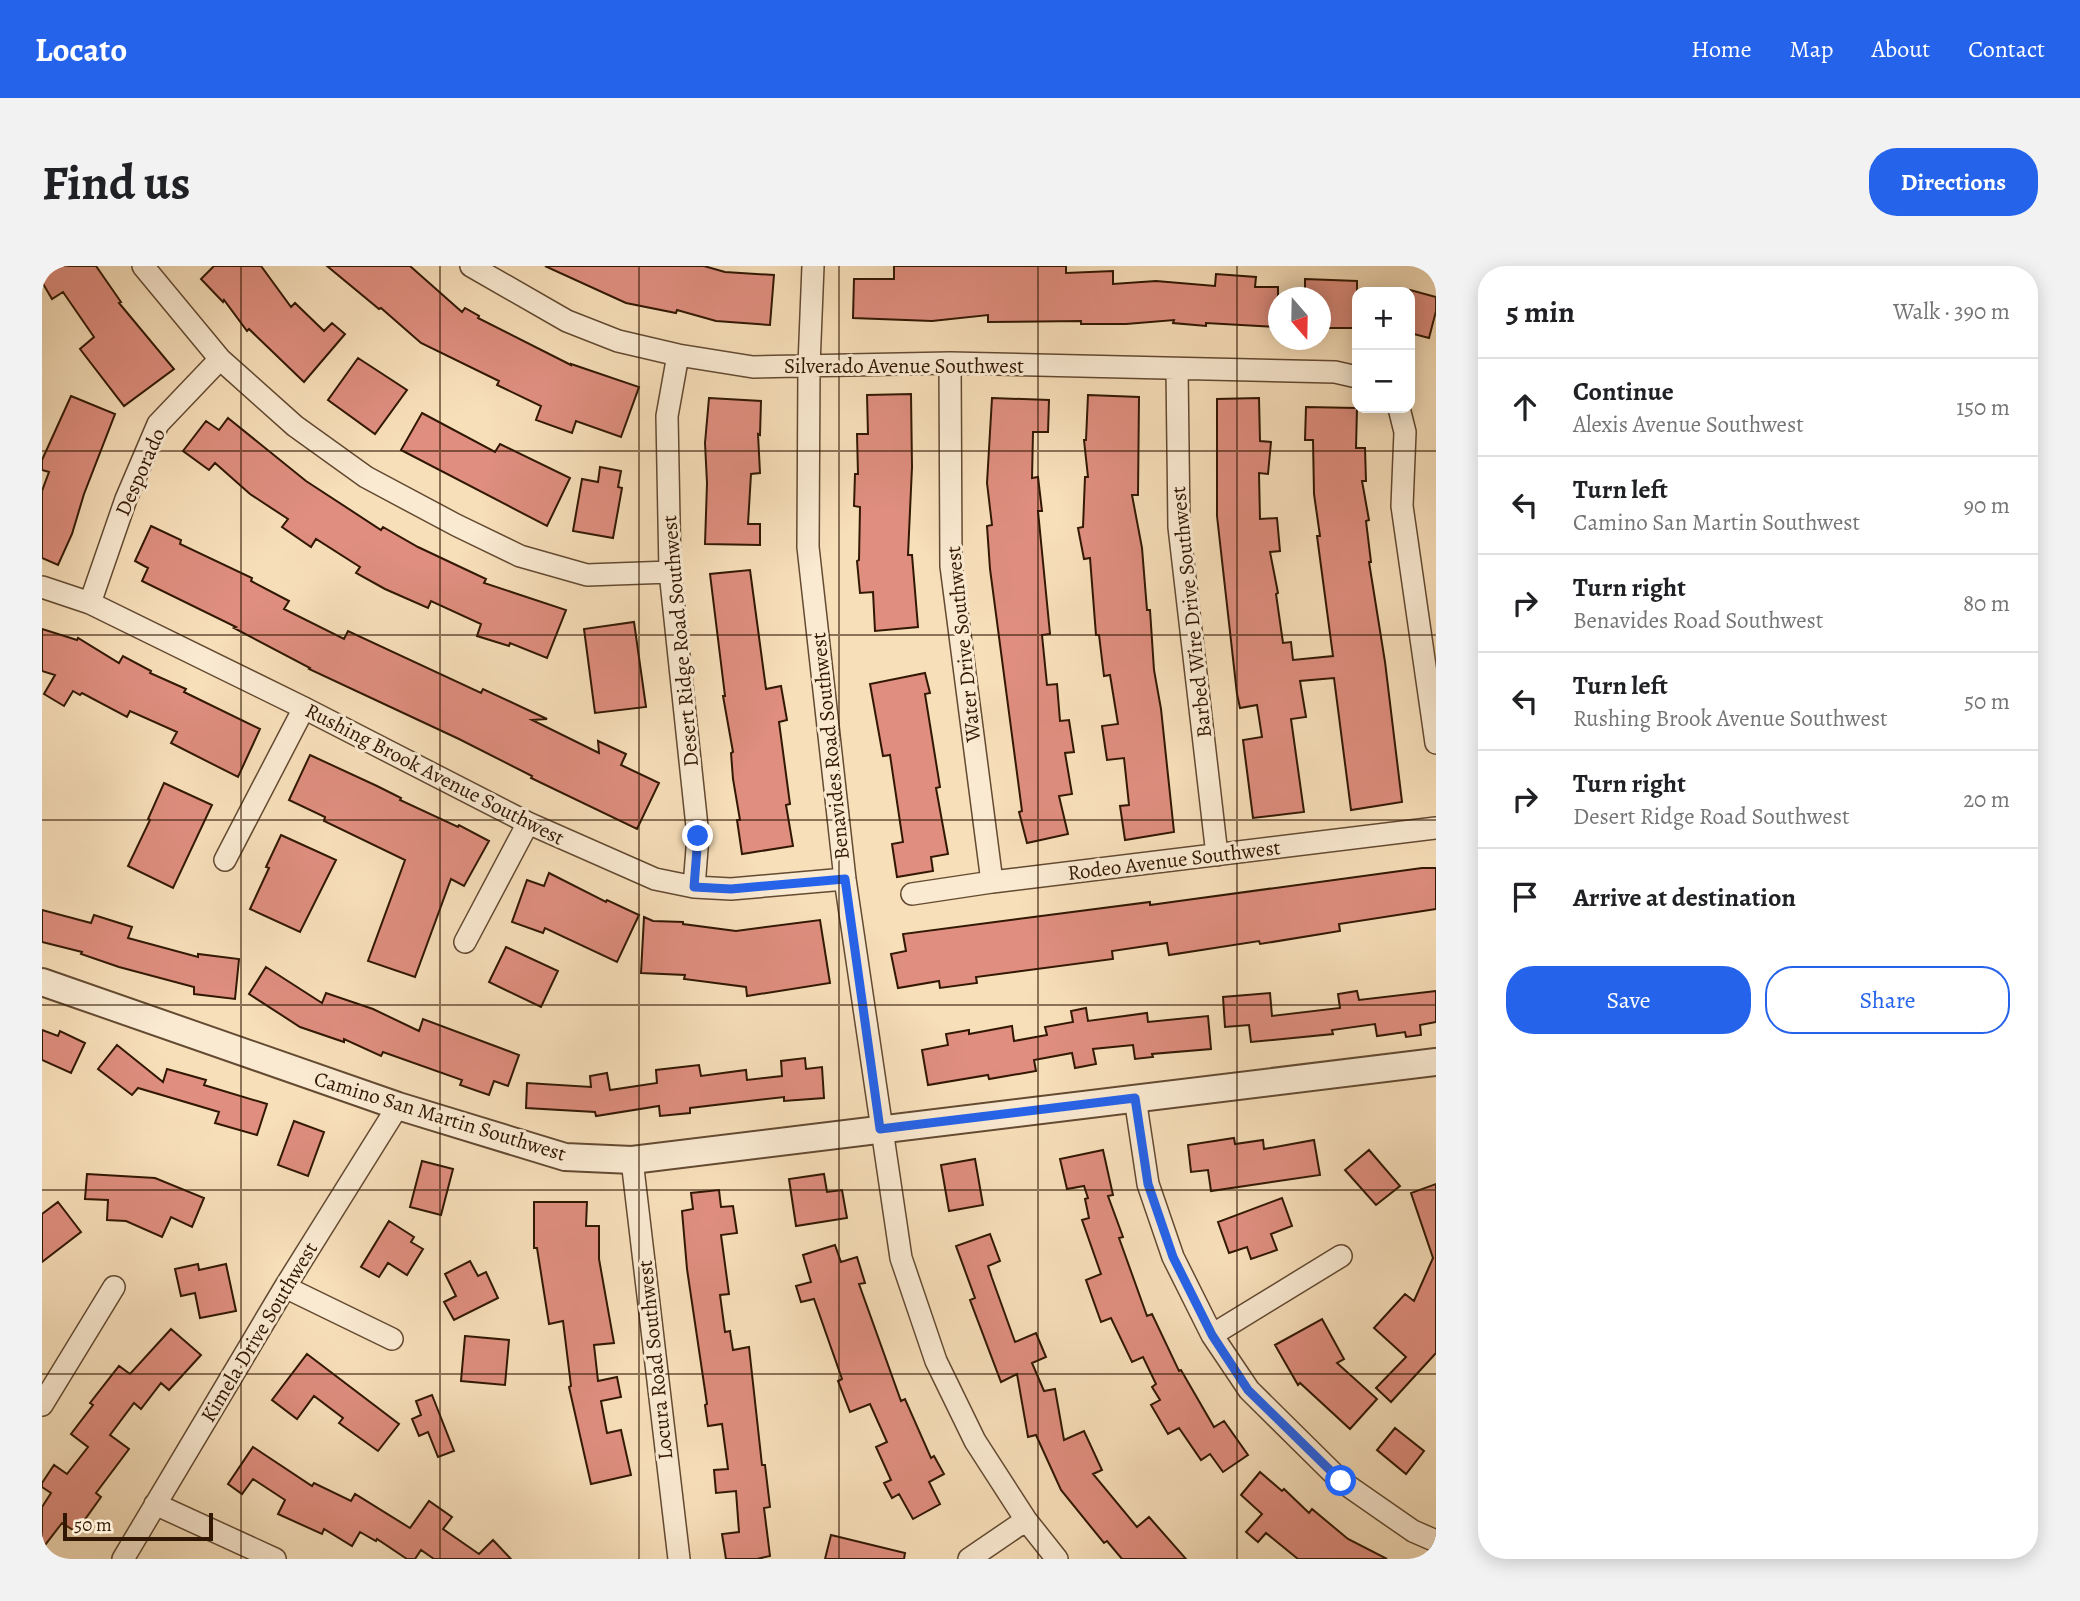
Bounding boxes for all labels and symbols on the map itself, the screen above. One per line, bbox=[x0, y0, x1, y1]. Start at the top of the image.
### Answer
north arrow bbox=[1268, 287, 1331, 350]
street label: Silverado Avenue Southwest bbox=[784, 352, 1024, 380]
street label: Desporado bbox=[108, 424, 172, 520]
street label: Barbed Wire Drive Southwest bbox=[1164, 485, 1218, 739]
street label: Desert Ridge Road Southwest bbox=[655, 514, 705, 768]
street label: Water Drive Southwest bbox=[939, 544, 987, 744]
street label: Benavides Road Southwest bbox=[804, 631, 856, 861]
street label: Rushing Brook Avenue Southwest bbox=[301, 696, 569, 852]
route end bbox=[682, 820, 713, 851]
street label: Rodeo Avenue Southwest bbox=[1066, 833, 1282, 887]
street label: Camino San Martin Southwest bbox=[311, 1064, 569, 1168]
street label: Kimela Drive Southwest bbox=[194, 1236, 324, 1427]
street label: Locura Road Southwest bbox=[631, 1259, 679, 1461]
route start bbox=[1325, 1465, 1356, 1496]
scale bar bbox=[63, 1510, 214, 1542]

